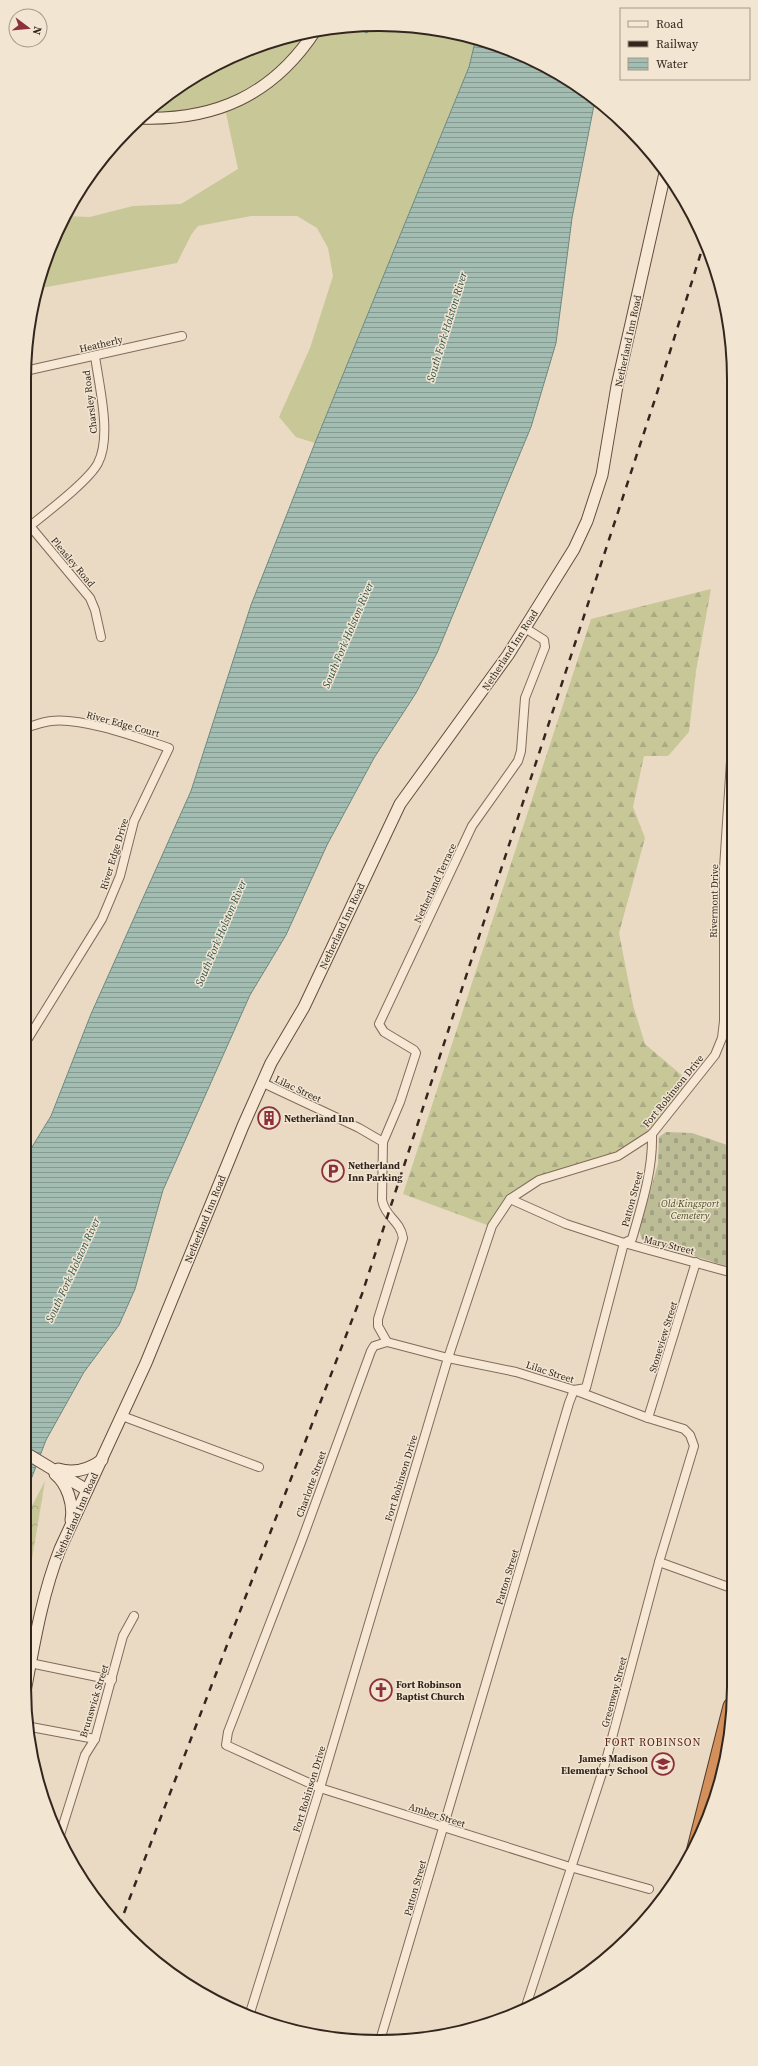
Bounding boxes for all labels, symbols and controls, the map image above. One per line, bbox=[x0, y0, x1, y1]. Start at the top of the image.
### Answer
north arrow bbox=[8, 8, 48, 48]
legend bbox=[620, 8, 750, 80]
text: Road bbox=[656, 16, 683, 32]
text: N bbox=[29, 25, 45, 37]
text: Railway bbox=[656, 36, 699, 52]
text: Water bbox=[656, 56, 688, 72]
water label: South Fork Holston River bbox=[423, 269, 471, 384]
street label: Netherland Inn Road bbox=[612, 294, 644, 388]
street label: Heatherly bbox=[78, 332, 125, 355]
street label: Charsley Road bbox=[80, 369, 100, 434]
street label: Pleasley Road bbox=[48, 534, 98, 590]
water label: South Fork Holston River bbox=[319, 579, 378, 691]
street label: Netherland Inn Road bbox=[479, 607, 541, 693]
street label: River Edge Court bbox=[85, 708, 162, 740]
street label: River Edge Drive bbox=[97, 817, 131, 891]
street label: Netherland Terrace bbox=[411, 841, 459, 925]
street label: Rivermont Drive bbox=[707, 864, 721, 938]
water label: South Fork Holston River bbox=[192, 877, 251, 989]
street label: Netherland Inn Road bbox=[316, 881, 368, 971]
street label: Fort Robinson Drive bbox=[640, 1052, 706, 1130]
street label: Lilac Street bbox=[273, 1073, 324, 1106]
building icon: Netherland Inn bbox=[256, 1105, 282, 1131]
place label: Netherland Inn bbox=[284, 1112, 354, 1125]
parking icon: Netherland Inn Parking bbox=[320, 1158, 346, 1184]
place label: Netherland Inn Parking bbox=[348, 1159, 403, 1184]
street label: Patton Street bbox=[618, 1169, 646, 1228]
street label: Netherland Inn Road bbox=[181, 1173, 229, 1265]
park label: Old Kingsport Cemetery bbox=[661, 1197, 720, 1222]
water label: South Fork Holston River bbox=[42, 1214, 104, 1325]
street label: Mary Street bbox=[642, 1232, 696, 1258]
street label: Stoneview Street bbox=[646, 1299, 680, 1374]
street label: Lilac Street bbox=[524, 1358, 576, 1386]
street label: Fort Robinson Drive bbox=[382, 1433, 420, 1523]
street label: Charlotte Street bbox=[293, 1448, 329, 1519]
street label: Netherland Inn Road bbox=[51, 1470, 101, 1561]
street label: Patton Street bbox=[492, 1547, 522, 1606]
street label: Greenway Street bbox=[598, 1654, 630, 1729]
street label: Brunswick Street bbox=[77, 1662, 112, 1739]
church icon: Fort Robinson Baptist Church bbox=[368, 1677, 394, 1703]
place label: Fort Robinson Baptist Church bbox=[396, 1678, 465, 1703]
district label: FORT ROBINSON bbox=[604, 1735, 702, 1750]
street label: Fort Robinson Drive bbox=[290, 1744, 328, 1834]
school or university icon: James Madison Elementary School bbox=[650, 1751, 676, 1777]
place label: James Madison Elementary School bbox=[561, 1752, 648, 1777]
street label: Amber Street bbox=[407, 1800, 468, 1831]
street label: Patton Street bbox=[401, 1858, 429, 1917]

